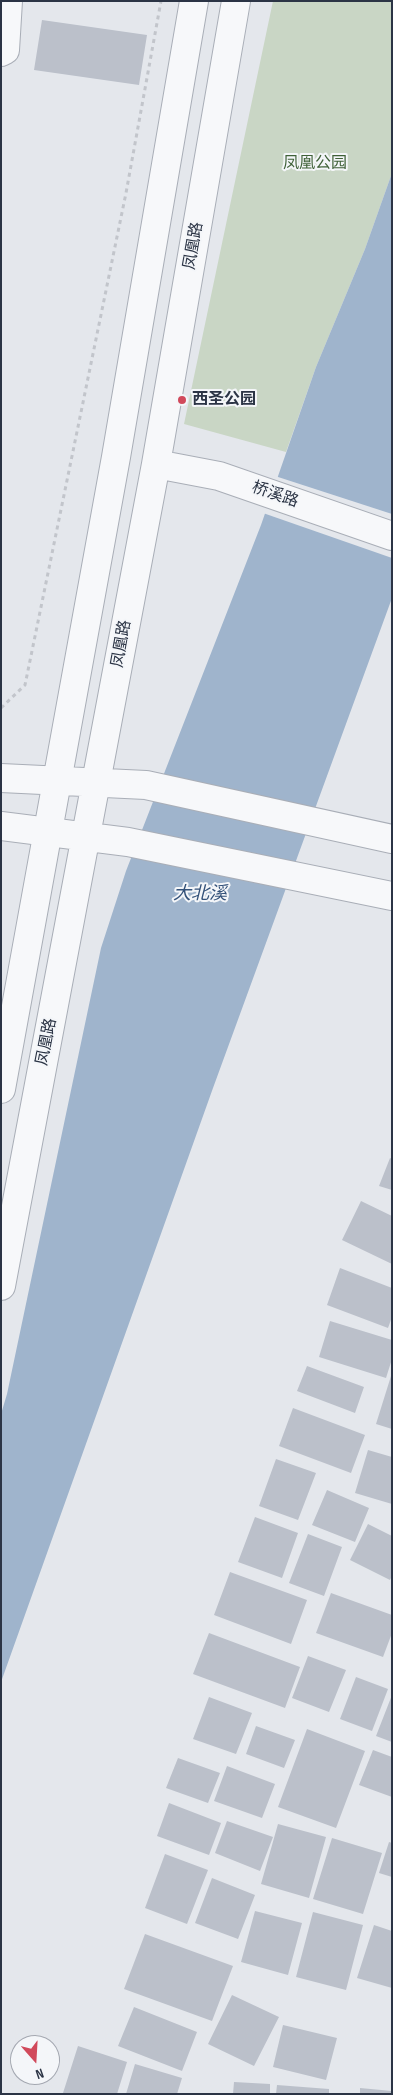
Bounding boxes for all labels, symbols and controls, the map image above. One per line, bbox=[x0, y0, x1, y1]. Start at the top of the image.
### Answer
park label: 凤凰公园 bbox=[283, 154, 347, 174]
street label: 凤凰路 bbox=[180, 221, 208, 271]
place label: 西圣公园 bbox=[192, 390, 256, 410]
marker: 西圣公园 bbox=[176, 394, 188, 406]
street label: 桥溪路 bbox=[249, 478, 301, 512]
street label: 凤凰路 bbox=[108, 619, 136, 669]
water label: 大北溪 bbox=[173, 883, 227, 905]
street label: 凤凰路 bbox=[33, 1017, 61, 1067]
north arrow bbox=[10, 2035, 60, 2085]
text: N bbox=[33, 2064, 46, 2083]

